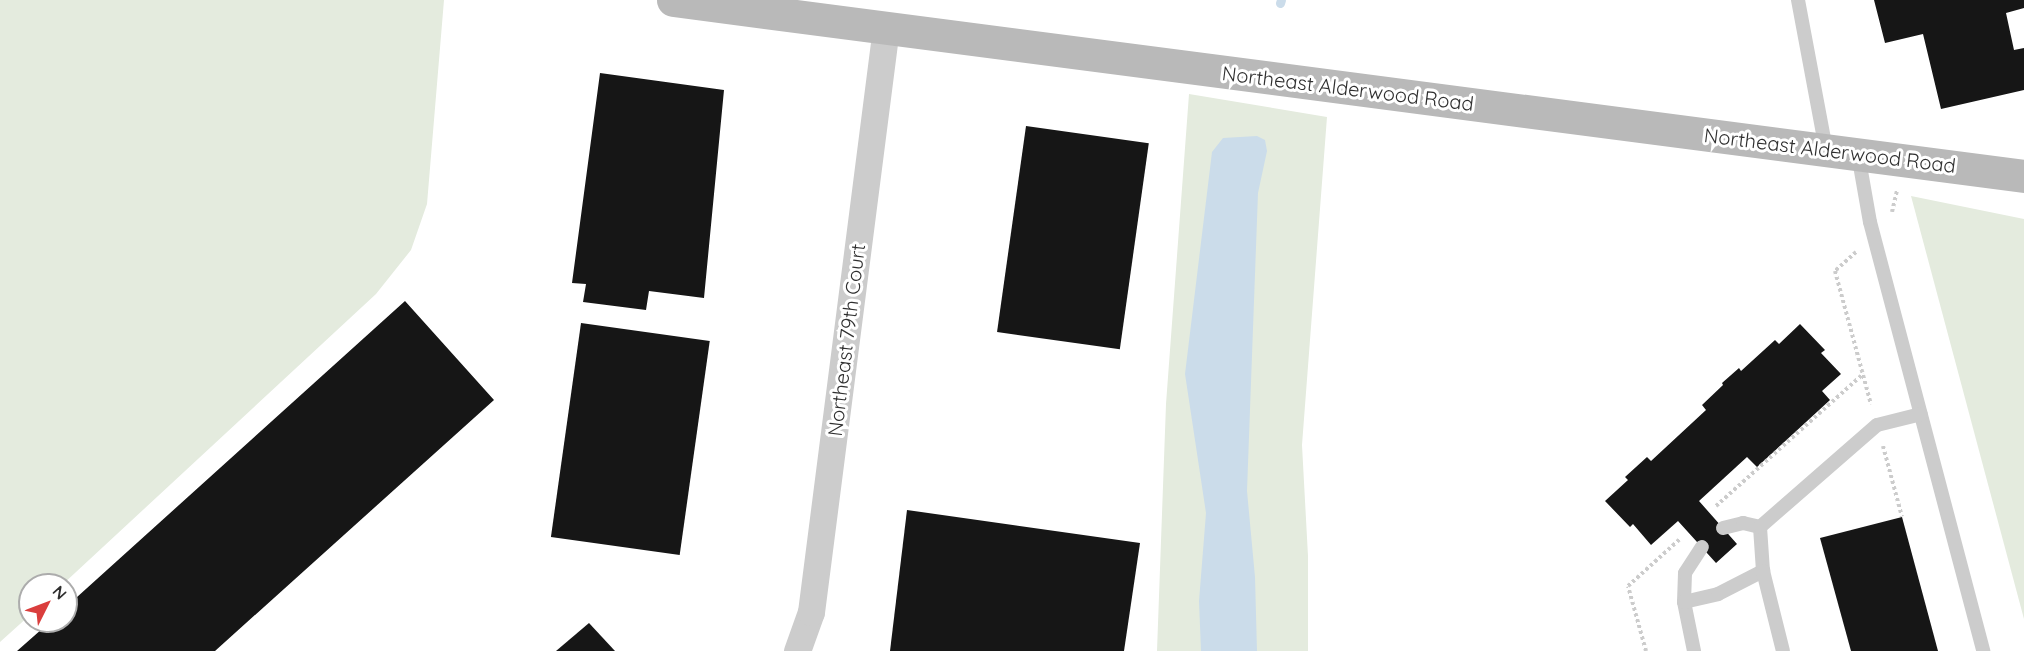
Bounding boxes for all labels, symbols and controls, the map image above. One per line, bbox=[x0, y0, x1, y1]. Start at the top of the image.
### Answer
street label: Northeast Alderwood Road bbox=[1221, 61, 1475, 115]
street label: Northeast Alderwood Road bbox=[1703, 123, 1957, 177]
street label: Northeast 79th Court bbox=[822, 242, 870, 438]
north arrow bbox=[18, 573, 78, 633]
text: N bbox=[49, 581, 71, 603]

